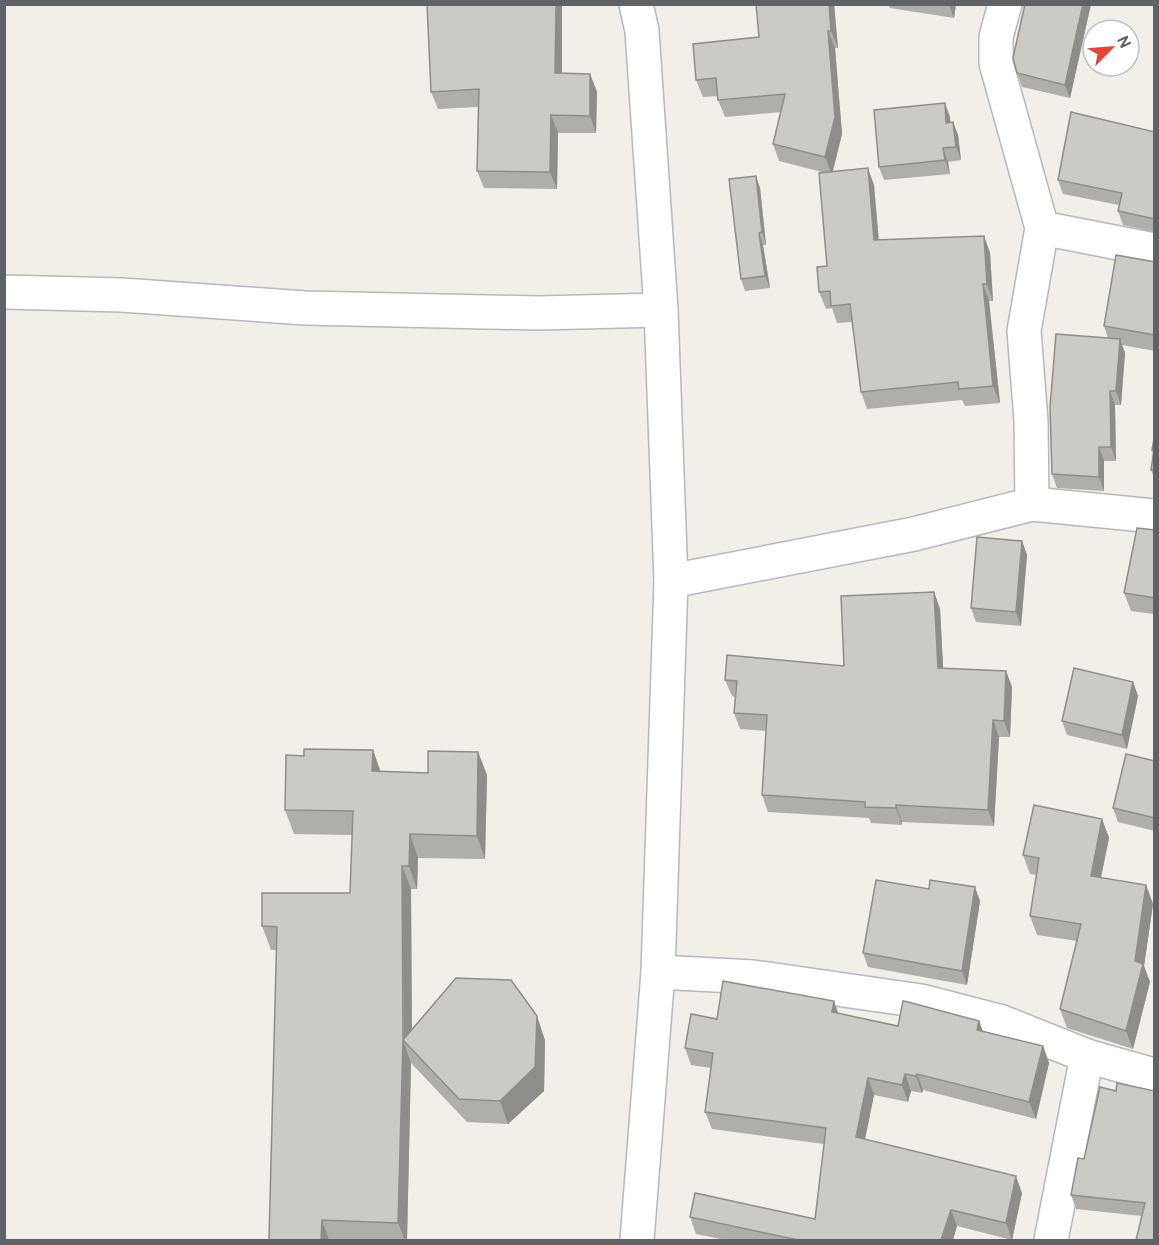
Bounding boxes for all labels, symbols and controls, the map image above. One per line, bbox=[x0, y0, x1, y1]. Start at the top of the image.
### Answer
north arrow bbox=[1081, 18, 1141, 78]
text: N bbox=[1111, 33, 1134, 52]

